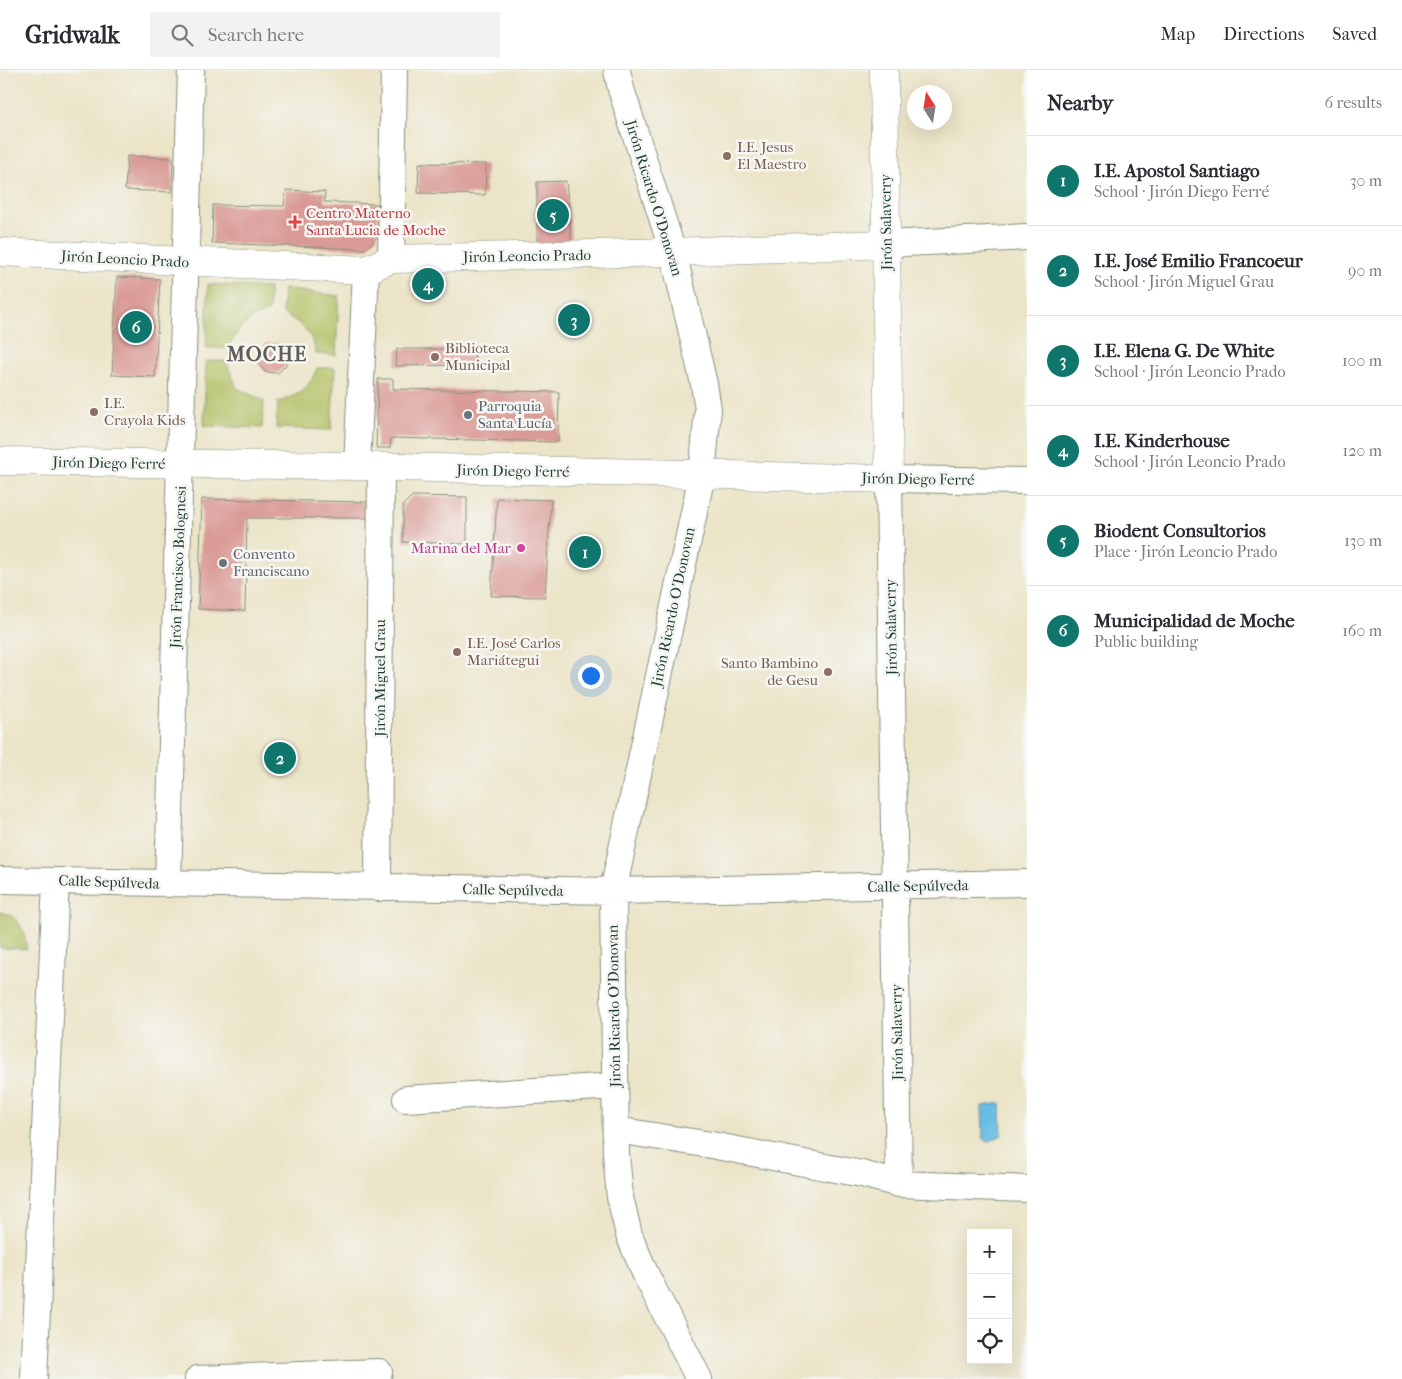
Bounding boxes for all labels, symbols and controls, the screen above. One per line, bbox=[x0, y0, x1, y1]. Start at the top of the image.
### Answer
search box bbox=[150, 12, 500, 57]
text: Gridwalk bbox=[25, 21, 120, 49]
icon: search bbox=[168, 21, 196, 49]
text: Search here bbox=[208, 24, 304, 46]
text: Map bbox=[1161, 24, 1195, 45]
text: Directions bbox=[1223, 24, 1304, 45]
text: Saved bbox=[1332, 24, 1377, 45]
north arrow bbox=[907, 85, 952, 130]
text: Nearby bbox=[1047, 91, 1113, 115]
text: 6 results bbox=[1324, 93, 1382, 112]
street label: Jirón Ricardo O'Donovan bbox=[621, 117, 686, 279]
place label: I.E. Jesus El Maestro bbox=[737, 138, 807, 173]
marker: I.E. Jesus El Maestro bbox=[721, 150, 733, 162]
text: I.E. Apostol Santiago bbox=[1094, 160, 1260, 182]
text: 1 bbox=[1060, 171, 1066, 190]
text: 30 m bbox=[1350, 171, 1382, 190]
street label: Jirón Salaverry bbox=[876, 173, 896, 271]
text: School · Jirón Diego Ferré bbox=[1094, 182, 1269, 201]
pin: 5 bbox=[537, 196, 569, 234]
place label: Centro Materno Santa Lucia de Moche bbox=[306, 204, 446, 239]
marker: Centro Materno Santa Lucia de Moche bbox=[288, 215, 302, 229]
street label: Jirón Leoncio Prado bbox=[462, 246, 592, 266]
street label: Jirón Leoncio Prado bbox=[60, 247, 190, 271]
text: I.E. José Emilio Francoeur bbox=[1094, 250, 1303, 272]
text: 2 bbox=[1059, 261, 1067, 280]
text: 90 m bbox=[1348, 261, 1382, 280]
pin: 4 bbox=[412, 265, 444, 303]
text: School · Jirón Miguel Grau bbox=[1094, 272, 1274, 291]
pin: 3 bbox=[558, 301, 590, 339]
pin: 6 bbox=[120, 308, 152, 346]
place label: Biblioteca Municipal bbox=[445, 339, 510, 374]
text: I.E. Elena G. De White bbox=[1094, 340, 1275, 362]
district label: MOCHE bbox=[226, 343, 307, 366]
marker: Biblioteca Municipal bbox=[429, 351, 441, 363]
text: 3 bbox=[1060, 351, 1066, 370]
text: 100 m bbox=[1342, 351, 1382, 370]
text: School · Jirón Leoncio Prado bbox=[1094, 362, 1286, 381]
place label: I.E. Crayola Kids bbox=[104, 394, 186, 429]
place label: Parroquia Santa Lucía bbox=[478, 397, 553, 432]
marker: I.E. Crayola Kids bbox=[88, 406, 100, 418]
marker: Parroquia Santa Lucía bbox=[462, 409, 474, 421]
text: I.E. Kinderhouse bbox=[1094, 430, 1230, 452]
text: 4 bbox=[1058, 441, 1068, 460]
text: 120 m bbox=[1343, 441, 1382, 460]
text: School · Jirón Leoncio Prado bbox=[1094, 452, 1286, 471]
street label: Jirón Diego Ferré bbox=[51, 453, 166, 473]
street label: Jirón Diego Ferré bbox=[455, 461, 570, 481]
street label: Jirón Diego Ferré bbox=[860, 469, 975, 489]
street label: Jirón Francisco Bolognesi bbox=[166, 485, 190, 650]
text: Biodent Consultorios bbox=[1094, 520, 1266, 542]
street label: Jirón Ricardo O'Donovan bbox=[647, 525, 699, 689]
text: 5 bbox=[1060, 531, 1066, 550]
text: 130 m bbox=[1344, 531, 1382, 550]
pin: 1 bbox=[569, 533, 601, 571]
place label: Marina del Mar bbox=[411, 539, 512, 557]
marker: Marina del Mar bbox=[515, 542, 527, 554]
text: Place · Jirón Leoncio Prado bbox=[1094, 542, 1277, 561]
place label: Convento Franciscano bbox=[233, 545, 310, 580]
marker: Convento Franciscano bbox=[217, 557, 229, 569]
street label: Jirón Salaverry bbox=[881, 578, 901, 676]
text: Municipalidad de Moche bbox=[1094, 610, 1295, 632]
street label: Jirón Miguel Grau bbox=[371, 619, 389, 738]
text: 6 bbox=[1059, 621, 1067, 640]
text: 160 m bbox=[1342, 621, 1382, 640]
text: Public building bbox=[1094, 632, 1198, 651]
place label: I.E. José Carlos Mariátegui bbox=[467, 634, 561, 669]
marker: I.E. José Carlos Mariátegui bbox=[451, 646, 463, 658]
place label: Santo Bambino de Gesu bbox=[721, 654, 819, 689]
your location bbox=[578, 663, 604, 689]
marker: Santo Bambino de Gesu bbox=[822, 666, 834, 678]
pin: 2 bbox=[264, 739, 296, 777]
street label: Calle Sepúlveda bbox=[58, 871, 161, 893]
street label: Calle Sepúlveda bbox=[867, 876, 970, 896]
street label: Calle Sepúlveda bbox=[462, 880, 565, 900]
street label: Jirón Ricardo O'Donovan bbox=[604, 924, 624, 1088]
street label: Jirón Salaverry bbox=[887, 983, 907, 1081]
map controls bbox=[967, 1229, 1012, 1364]
button: + bbox=[967, 1229, 1012, 1274]
button: − bbox=[967, 1274, 1012, 1319]
button: locate bbox=[967, 1319, 1012, 1364]

